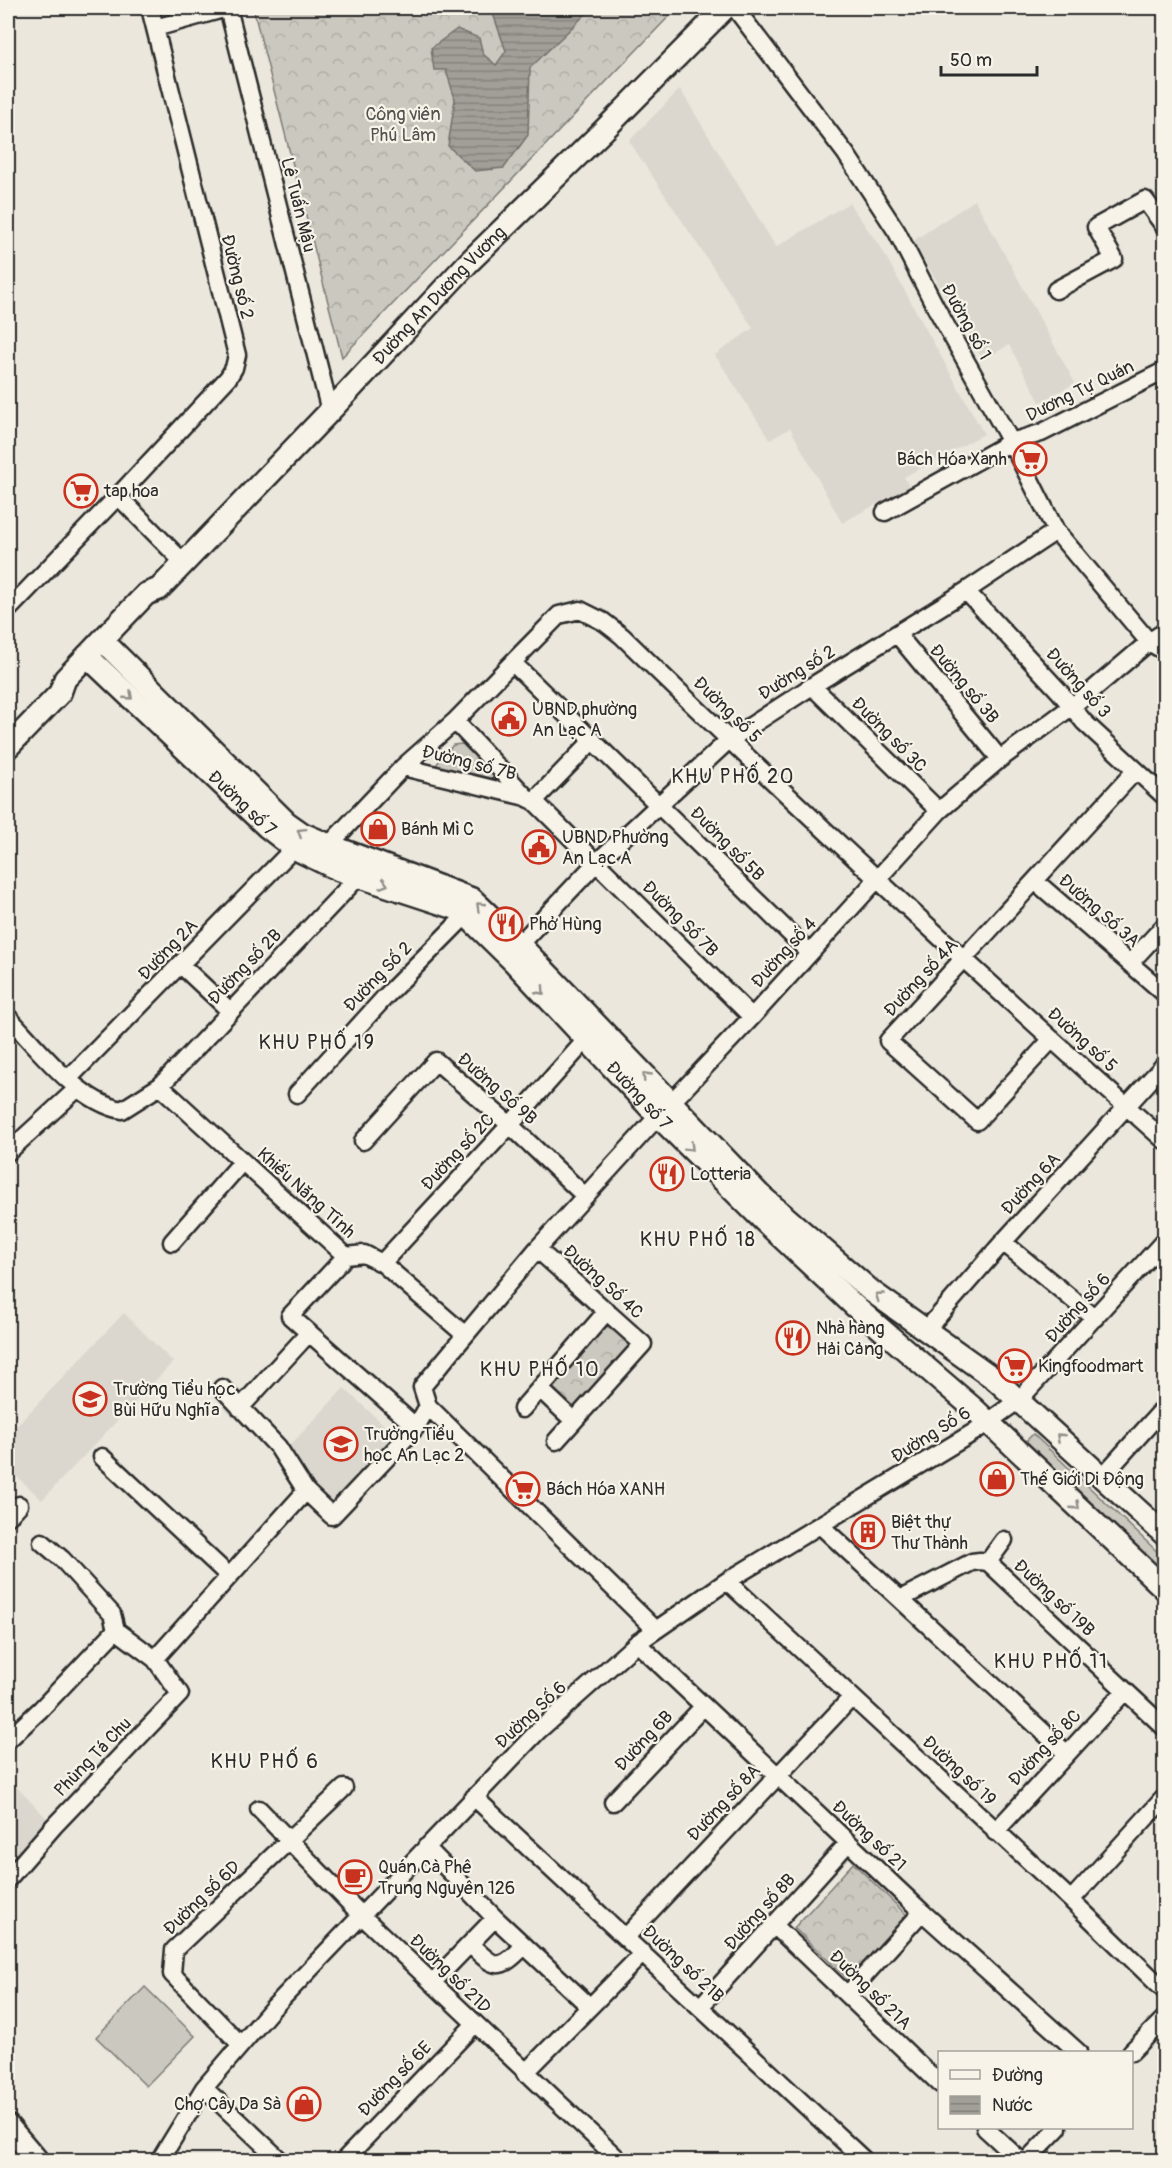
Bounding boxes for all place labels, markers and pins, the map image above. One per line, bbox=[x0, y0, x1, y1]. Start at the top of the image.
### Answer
supermarket icon: Bách Hóa Xanh bbox=[1012, 441, 1048, 477]
place label: Bách Hóa Xanh bbox=[897, 448, 1007, 471]
supermarket icon: tap hoa bbox=[63, 473, 99, 509]
place label: tap hoa bbox=[103, 480, 159, 503]
place label: UBND phường An Lạc A bbox=[532, 698, 637, 742]
public building icon: UBND phường An Lạc A bbox=[491, 701, 527, 737]
shop icon: Bánh Mì C bbox=[360, 811, 396, 847]
place label: Bánh Mì C bbox=[401, 818, 474, 841]
place label: UBND Phường An Lạc A bbox=[562, 826, 669, 870]
public building icon: UBND Phường An Lạc A bbox=[521, 829, 557, 865]
restaurant icon: Phở Hùng bbox=[488, 906, 524, 942]
place label: Phở Hùng bbox=[529, 913, 601, 936]
restaurant icon: Lotteria bbox=[649, 1156, 685, 1192]
place label: Lotteria bbox=[690, 1163, 751, 1186]
place label: Nhà hàng Hải Cảng bbox=[816, 1317, 885, 1361]
restaurant icon: Nhà hàng Hải Cảng bbox=[775, 1320, 811, 1356]
supermarket icon: Kingfoodmart bbox=[997, 1348, 1033, 1384]
place label: Kingfoodmart bbox=[1038, 1355, 1144, 1378]
place label: Trường Tiểu học Bùi Hữu Nghĩa bbox=[113, 1378, 236, 1422]
school or university icon: Trường Tiểu học Bùi Hữu Nghĩa bbox=[72, 1381, 108, 1417]
place label: Trường Tiểu học An Lạc 2 bbox=[364, 1423, 464, 1467]
school or university icon: Trường Tiểu học An Lạc 2 bbox=[323, 1426, 359, 1462]
shop icon: Thế Giới Di Động bbox=[979, 1461, 1015, 1497]
place label: Thế Giới Di Động bbox=[1020, 1468, 1144, 1491]
supermarket icon: Bách Hóa XANH bbox=[505, 1471, 541, 1507]
place label: Bách Hóa XANH bbox=[546, 1478, 665, 1501]
place label: Biệt thự Thư Thành bbox=[891, 1511, 968, 1555]
building icon: Biệt thự Thư Thành bbox=[850, 1514, 886, 1550]
place label: Quán Cà Phê Trung Nguyên 126 bbox=[378, 1856, 515, 1900]
cafe icon: Quán Cà Phê Trung Nguyên 126 bbox=[337, 1859, 373, 1895]
shop icon: Chợ Cây Da Sà bbox=[286, 2086, 322, 2122]
place label: Chợ Cây Da Sà bbox=[174, 2093, 281, 2116]

